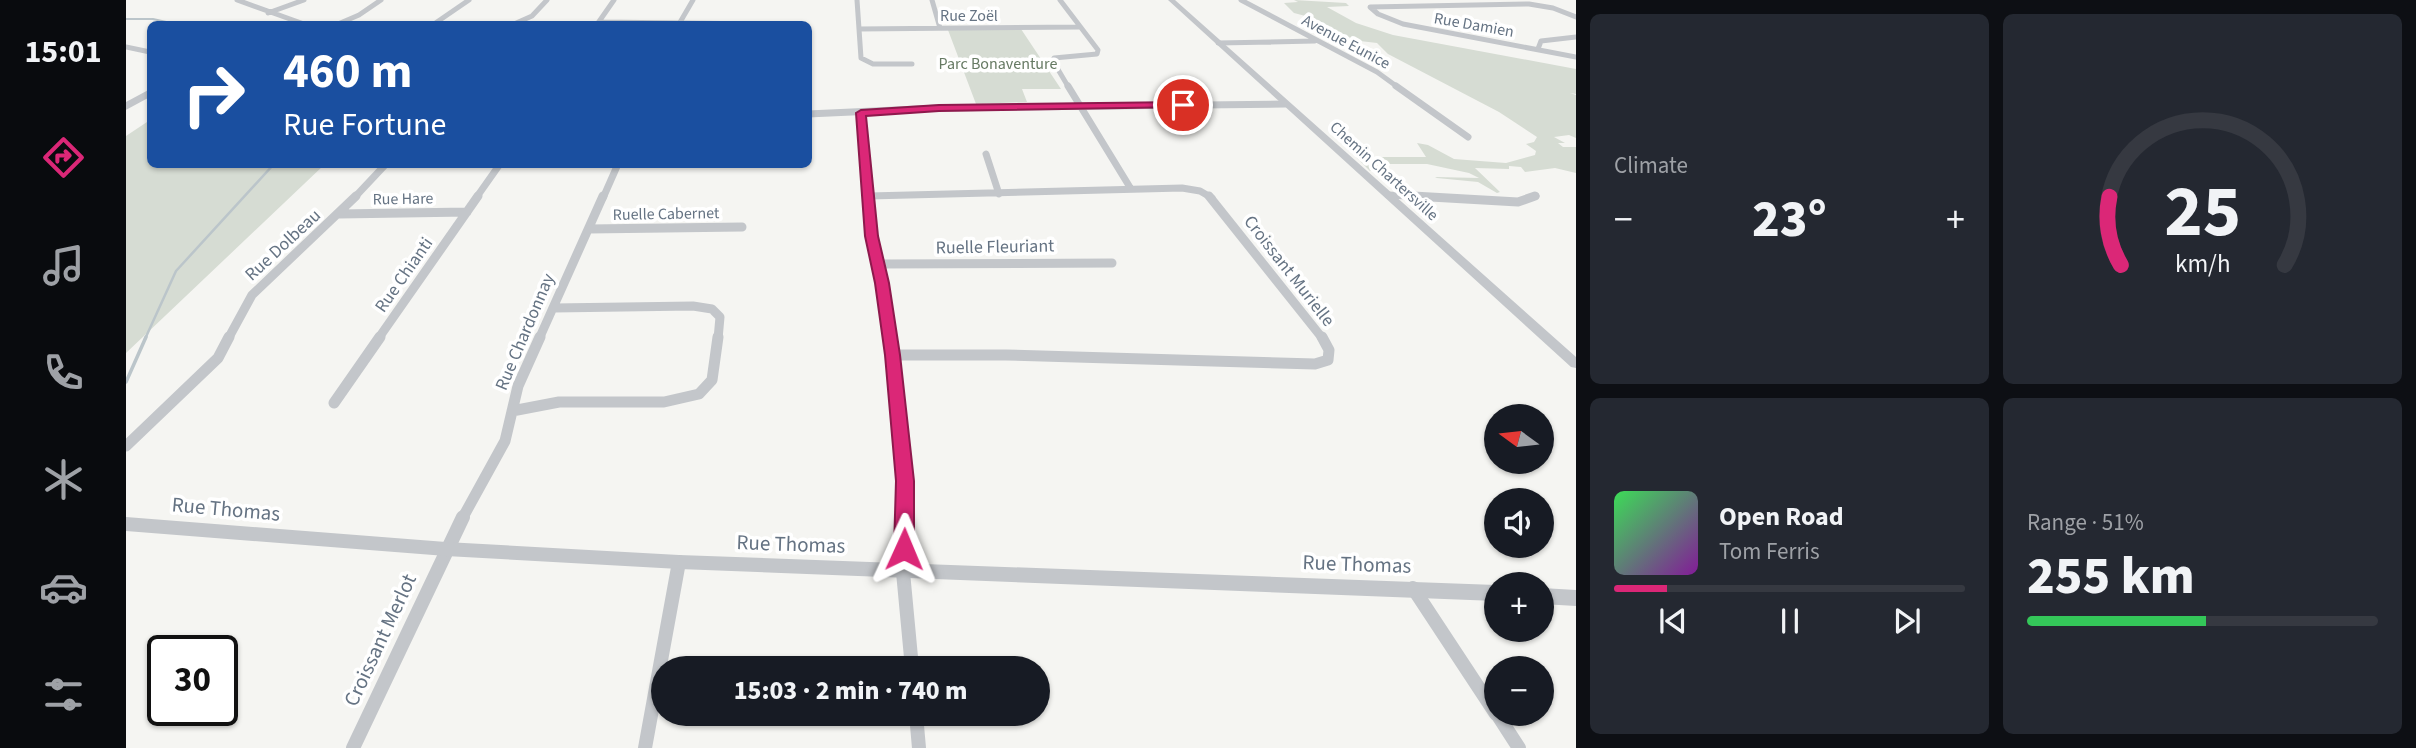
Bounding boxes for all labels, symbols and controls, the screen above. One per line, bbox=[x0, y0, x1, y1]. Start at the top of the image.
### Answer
street label: Rue Zoël bbox=[940, 5, 998, 27]
street label: Rue Damien bbox=[1432, 7, 1516, 43]
street label: Avenue Eunice bbox=[1298, 9, 1394, 75]
text: 15:01 bbox=[24, 29, 102, 75]
text: 460 m bbox=[283, 37, 412, 107]
icon: right bbox=[168, 49, 259, 140]
park label: Parc Bonaventure bbox=[939, 53, 1057, 75]
pin bbox=[1153, 75, 1213, 135]
icon: arrive bbox=[1164, 86, 1202, 124]
text: Rue Fortune bbox=[283, 102, 446, 148]
street label: Chemin Chartersville bbox=[1325, 116, 1443, 226]
icon: directions bbox=[39, 133, 88, 182]
text: Climate bbox=[1614, 149, 1688, 182]
text: 25 bbox=[2164, 160, 2241, 264]
text: 23° bbox=[1752, 183, 1827, 257]
street label: Rue Hare bbox=[372, 187, 434, 211]
text: − bbox=[1614, 193, 1633, 247]
text: + bbox=[1946, 193, 1965, 247]
street label: Ruelle Cabernet bbox=[613, 202, 720, 226]
street label: Rue Dolbeau bbox=[240, 203, 326, 287]
street label: Croissant Murielle bbox=[1238, 210, 1340, 332]
street label: Rue Chianti bbox=[369, 232, 439, 318]
street label: Ruelle Fleuriant bbox=[936, 233, 1054, 261]
icon: music bbox=[39, 241, 88, 290]
text: km/h bbox=[2175, 246, 2230, 282]
street label: Rue Chardonnay bbox=[489, 269, 561, 394]
icon: phone bbox=[39, 348, 88, 397]
north arrow bbox=[1484, 404, 1554, 474]
map controls bbox=[1484, 404, 1554, 726]
icon: climate bbox=[39, 455, 88, 504]
button: sound bbox=[1484, 488, 1554, 558]
street label: Rue Thomas bbox=[170, 489, 282, 529]
text: Open Road bbox=[1719, 498, 1844, 535]
text: Range · 51% bbox=[2027, 506, 2144, 539]
position arrow bbox=[867, 512, 941, 586]
street label: Rue Thomas bbox=[736, 527, 846, 561]
text: Tom Ferris bbox=[1719, 535, 1820, 568]
text: 255 km bbox=[2027, 540, 2195, 614]
street label: Rue Thomas bbox=[1302, 547, 1412, 581]
icon: car bbox=[39, 563, 88, 612]
street label: Croissant Merlot bbox=[336, 569, 424, 711]
button: + bbox=[1484, 572, 1554, 642]
icon: previous bbox=[1654, 602, 1692, 640]
icon: pause bbox=[1771, 602, 1809, 640]
icon: next bbox=[1888, 602, 1926, 640]
speed limit sign: 30 bbox=[147, 635, 238, 726]
button: − bbox=[1484, 656, 1554, 726]
icon: filters bbox=[39, 670, 88, 719]
text: 15:03 · 2 min · 740 m bbox=[734, 672, 967, 709]

